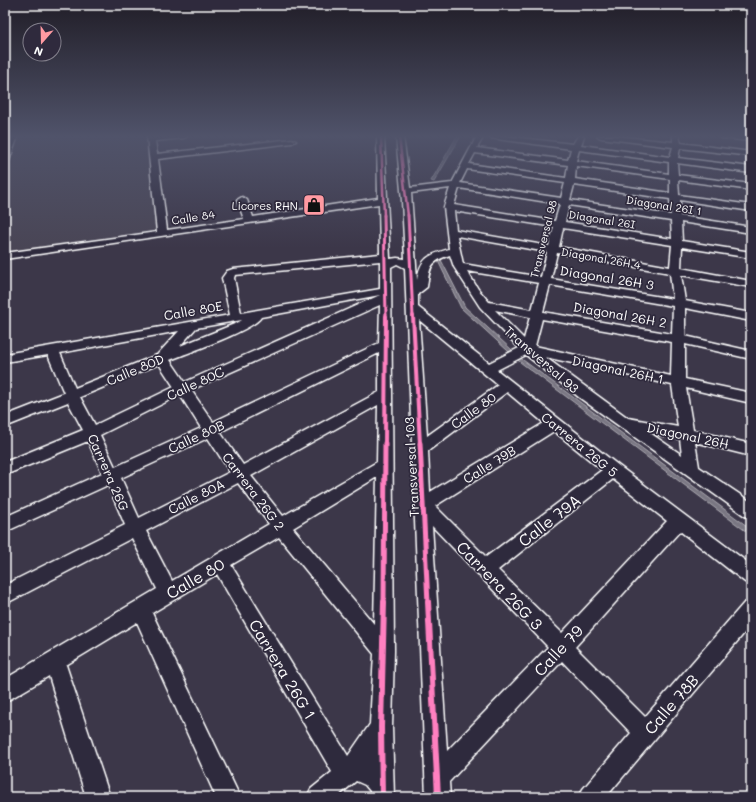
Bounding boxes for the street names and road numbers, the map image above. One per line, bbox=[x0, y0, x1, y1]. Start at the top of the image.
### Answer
street label: Diagonal 26I 1 bbox=[625, 192, 703, 218]
street label: Transversal 98 bbox=[526, 198, 560, 279]
street label: Calle 84 bbox=[170, 206, 216, 228]
street label: Diagonal 26I bbox=[567, 206, 637, 232]
street label: Diagonal 26H 4 bbox=[560, 244, 642, 272]
street label: Diagonal 26H 3 bbox=[559, 261, 656, 293]
street label: Calle 80E bbox=[162, 296, 224, 324]
street label: Diagonal 26H 2 bbox=[572, 297, 668, 331]
street label: Transversal 93 bbox=[501, 322, 583, 396]
street label: Calle 80D bbox=[104, 349, 166, 389]
street label: Diagonal 26H 1 bbox=[571, 351, 665, 387]
street label: Calle 80C bbox=[164, 362, 226, 404]
street label: Calle 80 bbox=[447, 388, 499, 432]
street label: Carrera 26G 5 bbox=[538, 408, 622, 480]
street label: Calle 80B bbox=[165, 416, 227, 456]
street label: Transversal 103 bbox=[400, 416, 422, 517]
street label: Diagonal 26H bbox=[645, 418, 731, 452]
street label: Carrera 26G bbox=[85, 431, 134, 513]
street label: Calle 79B bbox=[459, 441, 519, 487]
street label: Carrera 26G 2 bbox=[219, 449, 289, 533]
street label: Calle 80A bbox=[165, 475, 227, 517]
street label: Calle 79A bbox=[513, 489, 585, 551]
street label: Carrera 26G 3 bbox=[452, 536, 548, 634]
street label: Calle 80 bbox=[162, 553, 228, 603]
street label: Carrera 26G 1 bbox=[245, 615, 321, 723]
street label: Calle 79 bbox=[529, 620, 587, 680]
street label: Calle 78B bbox=[639, 670, 703, 738]

